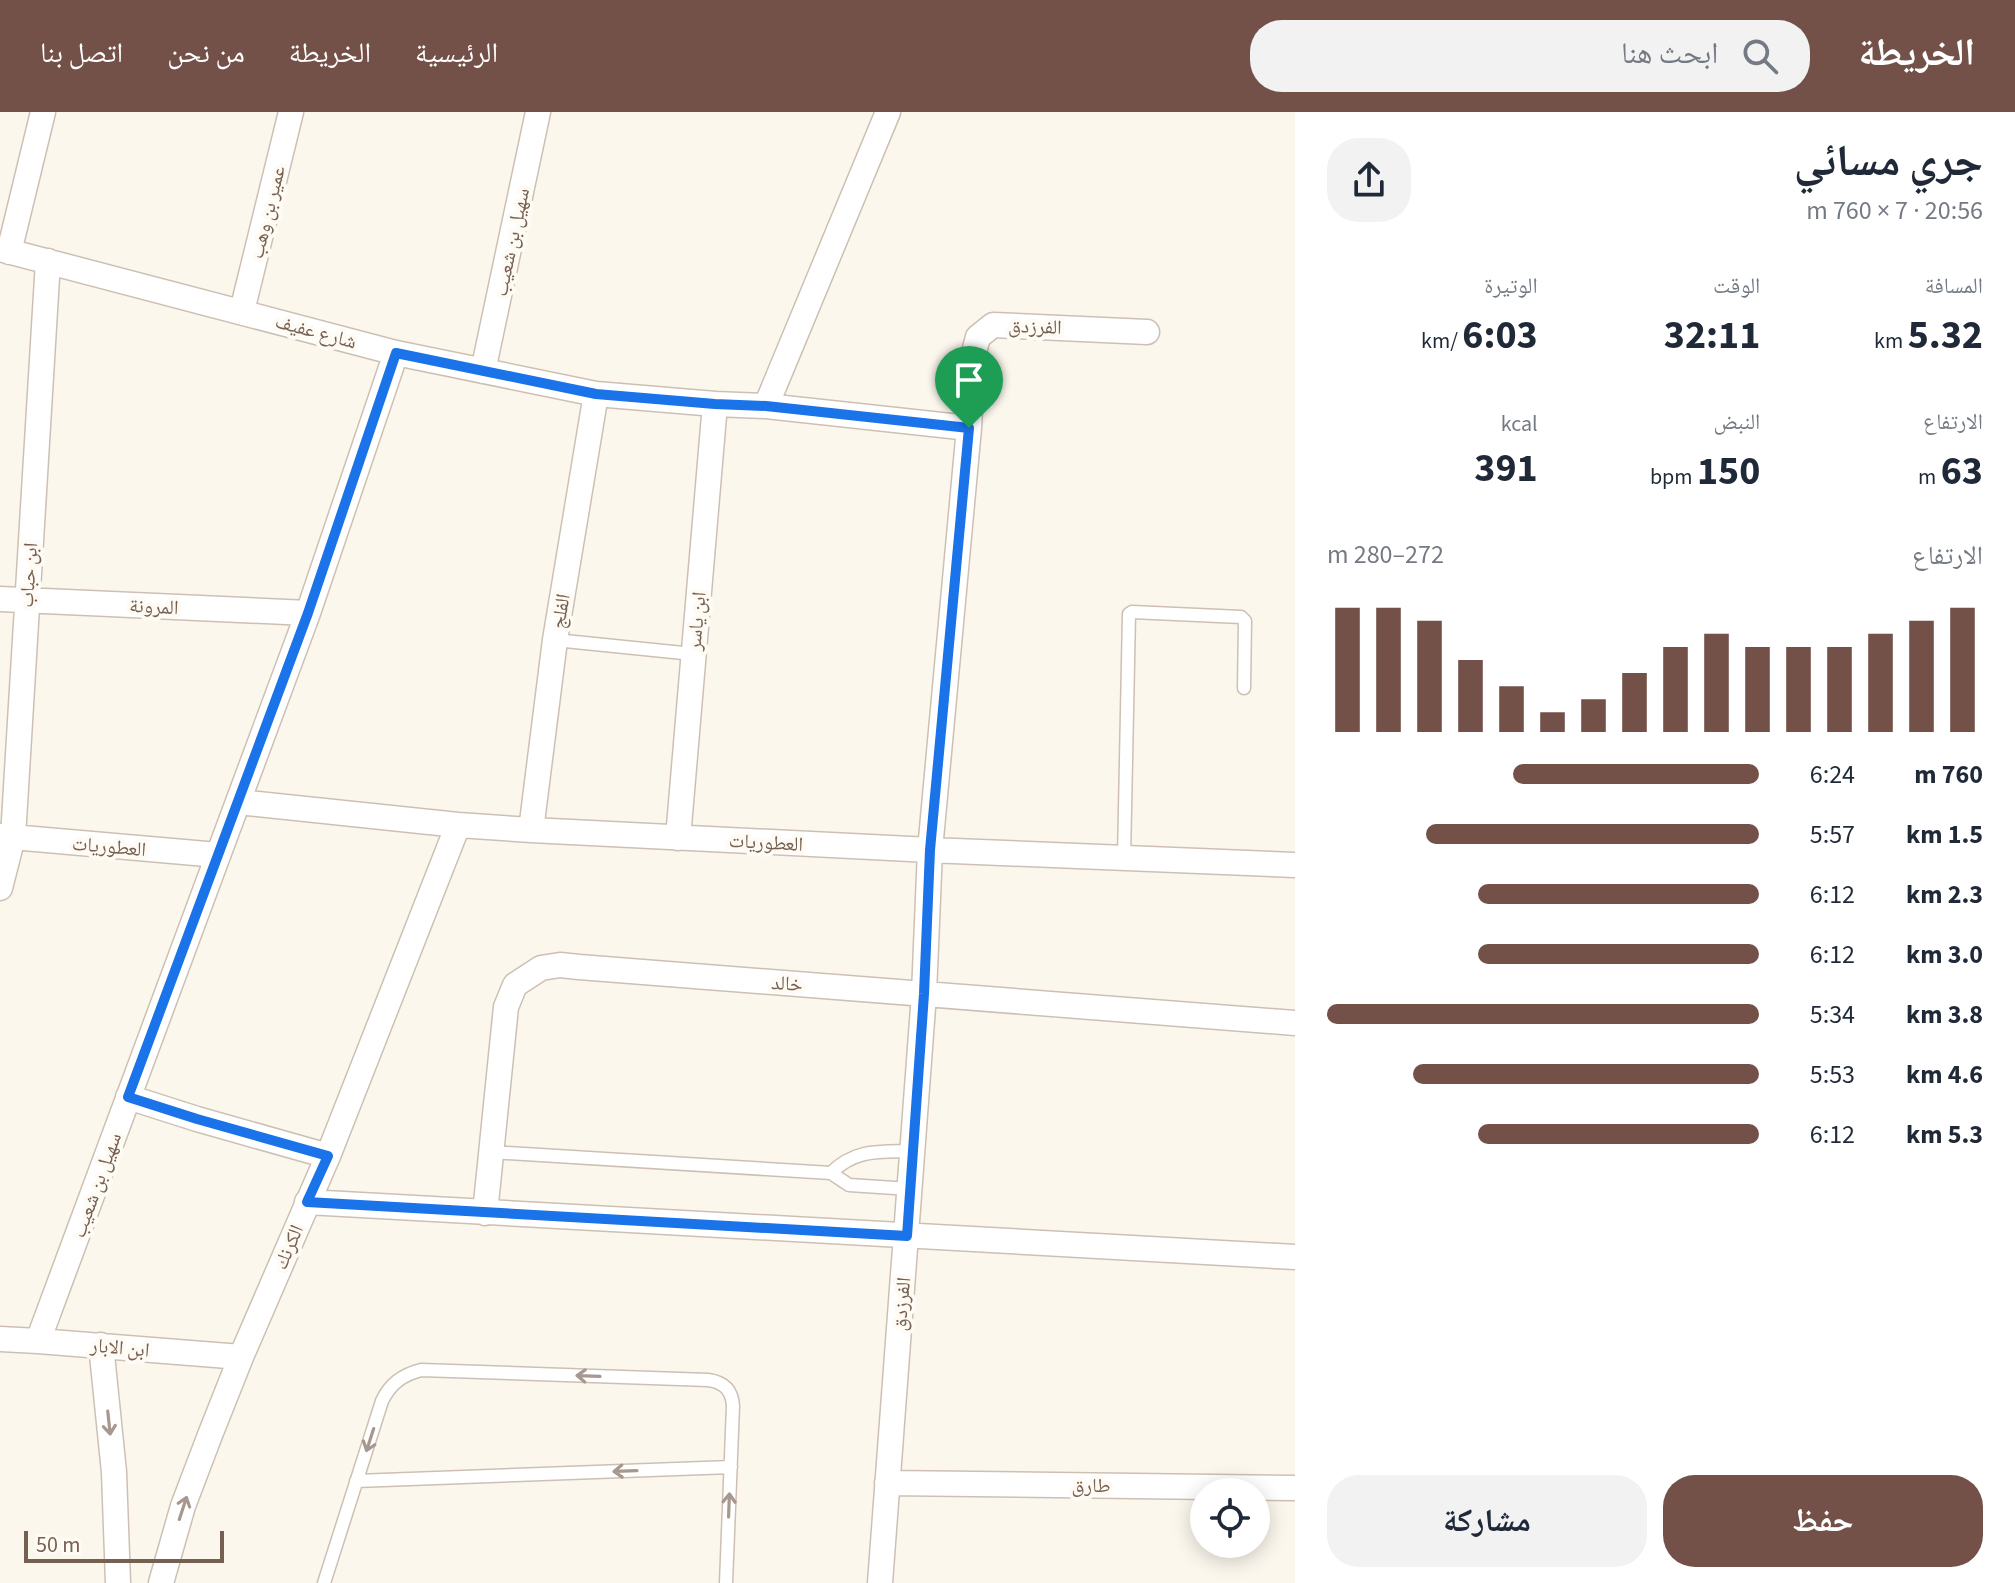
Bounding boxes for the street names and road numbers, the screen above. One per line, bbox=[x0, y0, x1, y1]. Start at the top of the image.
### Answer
street label: عمير بن وهب bbox=[243, 163, 293, 262]
street label: سهيل بن شعيب bbox=[487, 186, 537, 299]
street label: شارع عفيف bbox=[272, 308, 360, 356]
street label: الفرزدق bbox=[1008, 312, 1062, 342]
street label: ابن حباب bbox=[13, 542, 45, 608]
street label: ابن ياسر bbox=[680, 590, 714, 653]
street label: المرونة bbox=[129, 592, 179, 622]
street label: الفلج bbox=[544, 592, 578, 631]
street label: العطوريات bbox=[728, 827, 804, 859]
street label: العطوريات bbox=[71, 830, 147, 864]
street label: خالد bbox=[770, 969, 804, 999]
street label: سهيل بن شعيب bbox=[65, 1129, 129, 1242]
street label: الكرنك bbox=[267, 1221, 311, 1274]
street label: الفرزدق bbox=[886, 1276, 918, 1332]
street label: ابن الابار bbox=[88, 1331, 151, 1365]
street label: طارق bbox=[1071, 1472, 1111, 1500]

